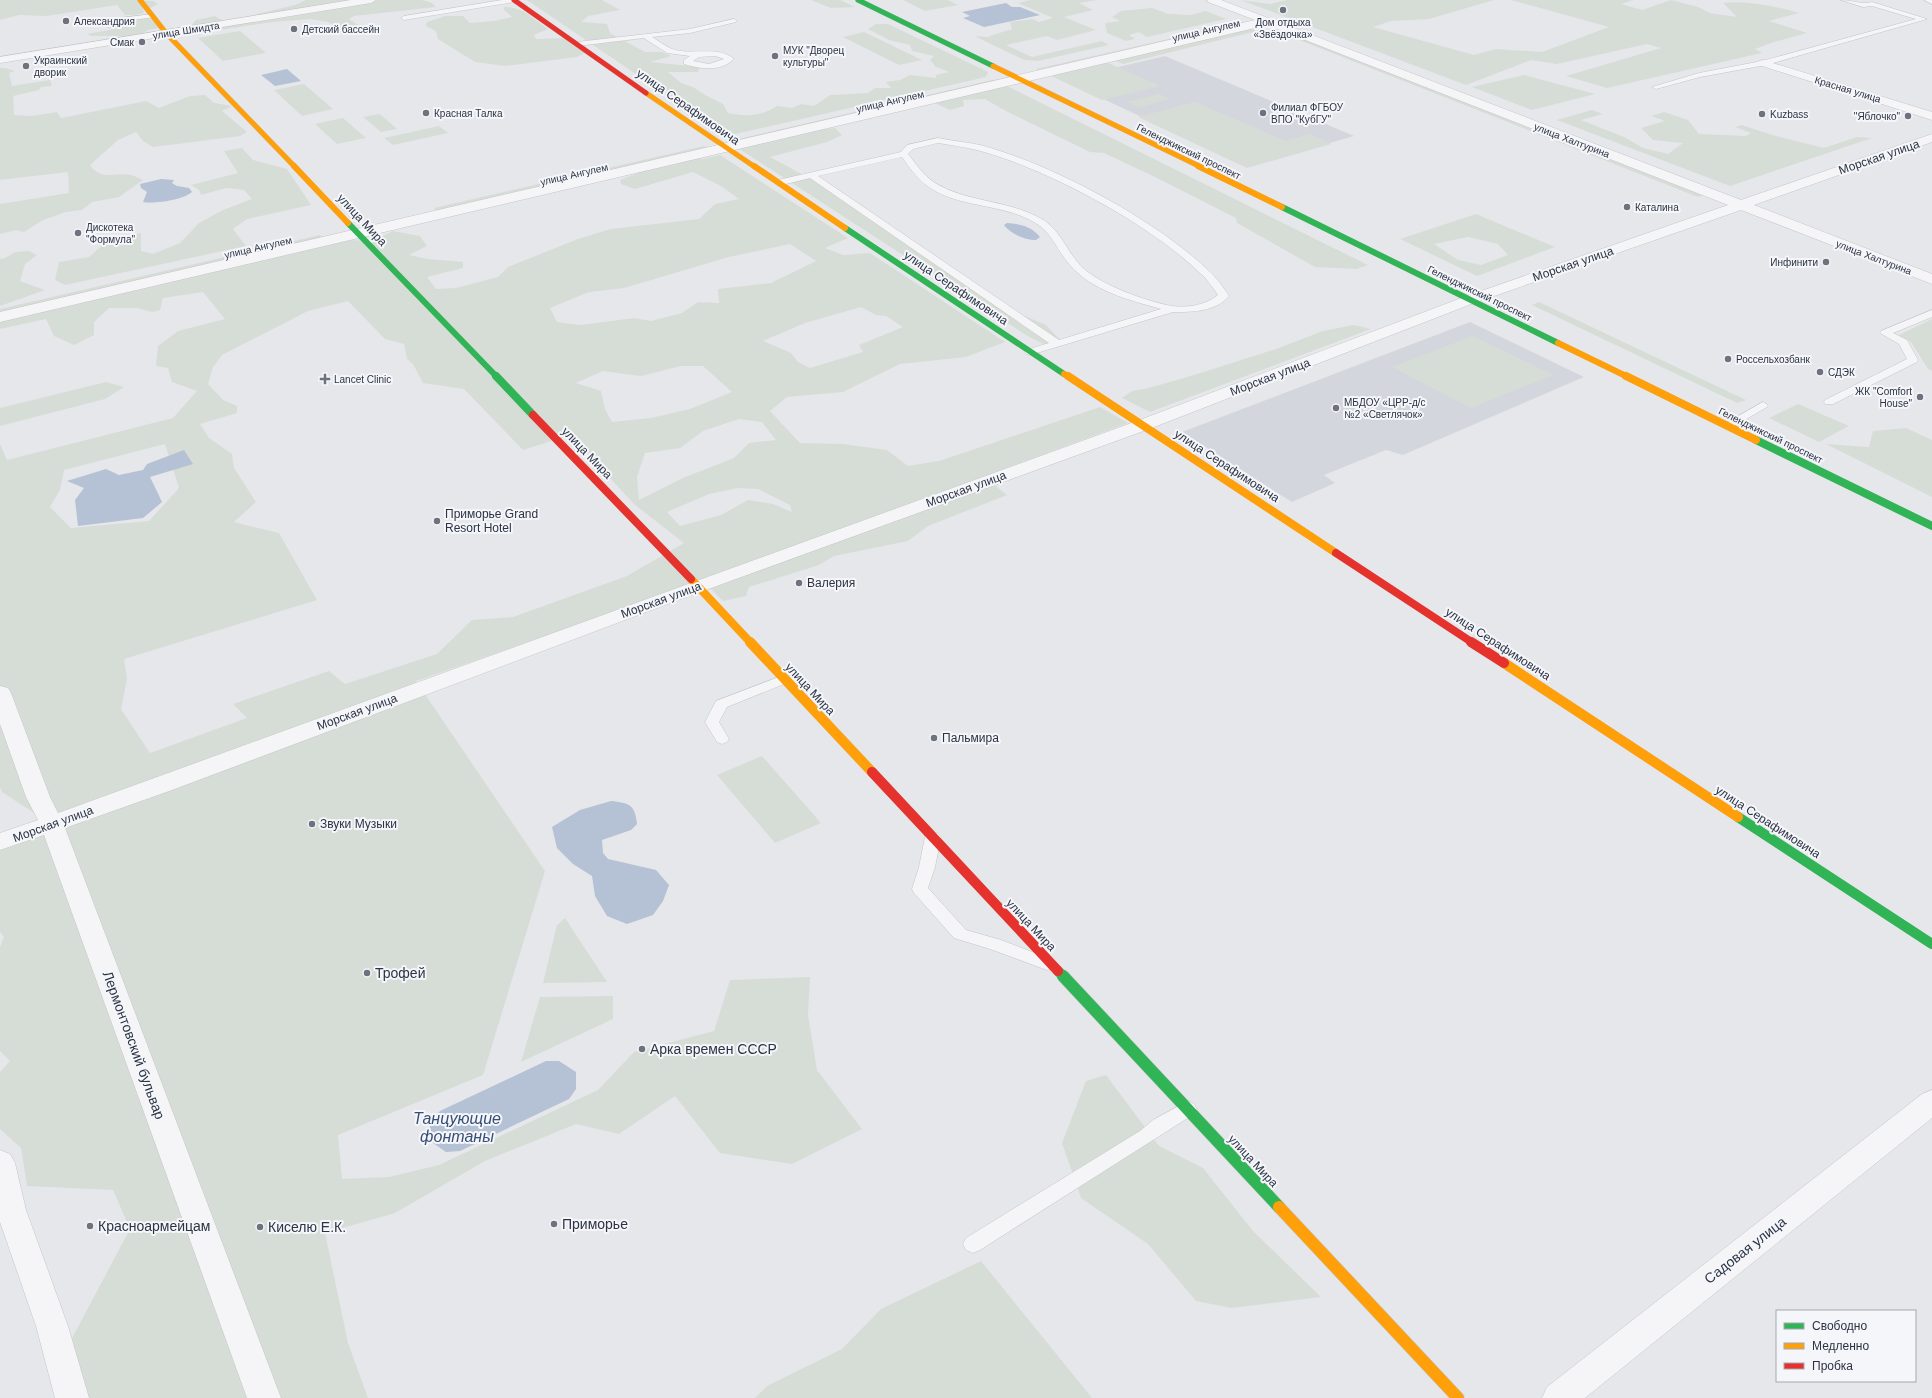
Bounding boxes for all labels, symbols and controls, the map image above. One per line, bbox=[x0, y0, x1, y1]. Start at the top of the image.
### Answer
marker: Дом отдыха «Звёздочка» bbox=[1278, 5, 1288, 15]
marker: Александрия bbox=[61, 16, 71, 26]
place label: Александрия bbox=[74, 16, 135, 27]
street label: улица Ангулем bbox=[1171, 17, 1241, 44]
place label: Дом отдыха «Звёздочка» bbox=[1254, 17, 1313, 40]
street label: улица Шмидта bbox=[152, 20, 221, 41]
marker: Детский бассейн bbox=[289, 24, 299, 34]
place label: Детский бассейн bbox=[302, 24, 380, 35]
place label: Смак bbox=[110, 37, 135, 48]
marker: Смак bbox=[137, 37, 147, 47]
place label: МУК "Дворец культуры" bbox=[783, 45, 844, 68]
marker: МУК "Дворец культуры" bbox=[770, 51, 780, 61]
place label: Украинский дворик bbox=[34, 55, 87, 78]
marker: Украинский дворик bbox=[21, 61, 31, 71]
street label: улица Серафимовича bbox=[634, 66, 742, 148]
street label: Красная улица bbox=[1813, 74, 1883, 105]
street label: улица Ангулем bbox=[855, 88, 925, 115]
place label: Филиал ФГБОУ ВПО "КубГУ" bbox=[1271, 102, 1344, 125]
marker: Красная Талка bbox=[421, 108, 431, 118]
place label: Красная Талка bbox=[434, 108, 503, 119]
marker: Филиал ФГБОУ ВПО "КубГУ" bbox=[1258, 108, 1268, 118]
marker: Kuzbass bbox=[1757, 109, 1767, 119]
place label: Kuzbass bbox=[1770, 109, 1808, 120]
place label: "Яблочко" bbox=[1854, 111, 1900, 122]
marker: "Яблочко" bbox=[1903, 111, 1913, 121]
street label: Геленджикский проспект bbox=[1135, 121, 1243, 182]
street label: улица Халтурина bbox=[1532, 121, 1612, 160]
street label: Морская улица bbox=[1837, 137, 1922, 177]
street label: улица Ангулем bbox=[539, 161, 609, 188]
street label: улица Мира bbox=[334, 191, 390, 249]
marker: Каталина bbox=[1622, 202, 1632, 212]
place label: Каталина bbox=[1635, 202, 1679, 213]
place label: Дискотека "Формула" bbox=[86, 222, 135, 245]
marker: Дискотека "Формула" bbox=[73, 228, 83, 238]
street label: улица Ангулем bbox=[223, 234, 293, 261]
street label: улица Халтурина bbox=[1834, 238, 1914, 277]
street label: Морская улица bbox=[1531, 244, 1616, 284]
street label: улица Серафимовича bbox=[901, 248, 1011, 328]
place label: Инфинити bbox=[1770, 257, 1818, 268]
marker: Инфинити bbox=[1821, 257, 1831, 267]
street label: Геленджикский проспект bbox=[1426, 263, 1534, 324]
marker: Россельхозбанк bbox=[1723, 354, 1733, 364]
place label: Россельхозбанк bbox=[1736, 354, 1810, 365]
street label: Морская улица bbox=[1228, 355, 1312, 399]
marker: СДЭК bbox=[1815, 367, 1825, 377]
place label: СДЭК bbox=[1828, 367, 1855, 378]
marker: Lancet Clinic bbox=[319, 373, 331, 385]
place label: Lancet Clinic bbox=[334, 374, 391, 385]
place label: ЖК "Comfort House" bbox=[1855, 386, 1912, 409]
marker: ЖК "Comfort House" bbox=[1915, 392, 1925, 402]
place label: МБДОУ «ЦРР-д/с №2 «Светлячок» bbox=[1344, 397, 1426, 420]
marker: МБДОУ «ЦРР-д/с №2 «Светлячок» bbox=[1331, 403, 1341, 413]
street label: Геленджикский проспект bbox=[1717, 405, 1825, 466]
street label: улица Мира bbox=[559, 424, 615, 482]
street label: улица Серафимовича bbox=[1172, 427, 1282, 505]
street label: Морская улица bbox=[924, 468, 1008, 510]
place label: Приморье Grand Resort Hotel bbox=[445, 507, 538, 535]
marker: Приморье Grand Resort Hotel bbox=[432, 516, 442, 526]
place label: Валерия bbox=[807, 576, 855, 590]
marker: Валерия bbox=[794, 578, 804, 588]
street label: Морская улица bbox=[619, 579, 703, 621]
street label: улица Серафимовича bbox=[1443, 605, 1553, 683]
street label: улица Мира bbox=[782, 660, 838, 718]
street label: Морская улица bbox=[315, 691, 399, 733]
place label: Пальмира bbox=[942, 731, 999, 745]
marker: Пальмира bbox=[929, 733, 939, 743]
street label: улица Серафимовича bbox=[1713, 783, 1823, 861]
street label: Морская улица bbox=[11, 803, 95, 845]
place label: Звуки Музыки bbox=[320, 817, 397, 831]
marker: Звуки Музыки bbox=[307, 819, 317, 829]
street label: улица Мира bbox=[1003, 896, 1059, 954]
place label: Трофей bbox=[375, 965, 425, 981]
marker: Трофей bbox=[362, 968, 372, 978]
street label: Лермонтовский бульвар bbox=[100, 969, 168, 1122]
place label: Арка времен СССР bbox=[650, 1041, 777, 1057]
marker: Арка времен СССР bbox=[637, 1044, 647, 1054]
water label: Танцующие фонтаны bbox=[413, 1110, 501, 1145]
street label: улица Мира bbox=[1225, 1132, 1281, 1190]
street label: Садовая улица bbox=[1701, 1213, 1789, 1287]
place label: Приморье bbox=[562, 1216, 628, 1232]
place label: Красноармейцам bbox=[98, 1218, 210, 1234]
place label: Киселю Е.К. bbox=[268, 1219, 346, 1235]
marker: Приморье bbox=[549, 1219, 559, 1229]
marker: Красноармейцам bbox=[85, 1221, 95, 1231]
marker: Киселю Е.К. bbox=[255, 1222, 265, 1232]
legend bbox=[1776, 1310, 1916, 1382]
text: Свободно bbox=[1812, 1319, 1867, 1333]
text: Медленно bbox=[1812, 1339, 1869, 1353]
text: Пробка bbox=[1812, 1359, 1853, 1373]

